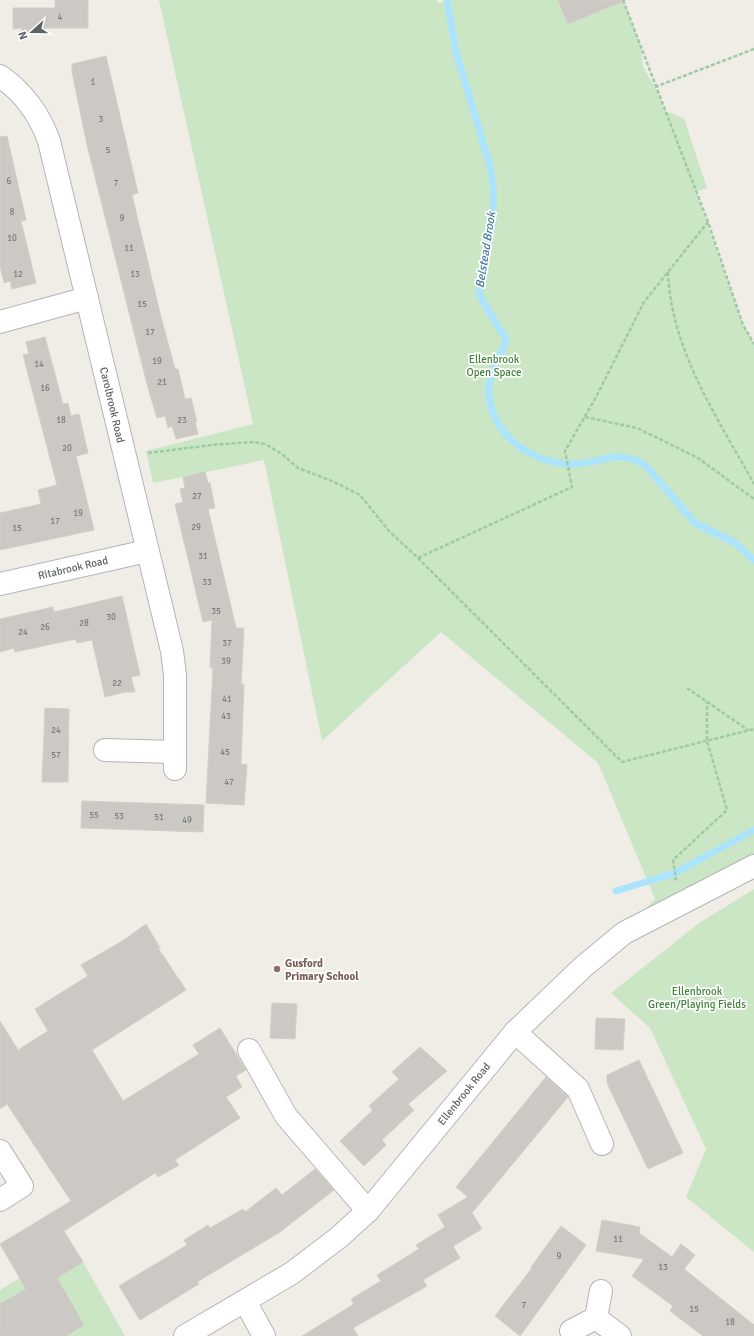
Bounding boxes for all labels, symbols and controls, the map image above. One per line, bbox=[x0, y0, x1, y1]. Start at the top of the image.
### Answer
north arrow bbox=[12, 12, 52, 52]
house number: 4 bbox=[58, 12, 63, 23]
text: N bbox=[16, 30, 31, 41]
house number: 1 bbox=[91, 77, 96, 88]
house number: 3 bbox=[99, 114, 104, 125]
house number: 5 bbox=[106, 145, 111, 156]
house number: 6 bbox=[7, 176, 12, 187]
house number: 7 bbox=[114, 178, 119, 189]
house number: 8 bbox=[10, 207, 15, 218]
water label: Belstead Brook bbox=[473, 210, 500, 289]
house number: 9 bbox=[120, 213, 125, 224]
house number: 10 bbox=[7, 233, 17, 244]
house number: 11 bbox=[124, 243, 134, 254]
house number: 12 bbox=[13, 269, 23, 280]
house number: 13 bbox=[130, 269, 140, 280]
house number: 15 bbox=[137, 299, 147, 310]
house number: 17 bbox=[145, 327, 155, 338]
park label: Ellenbrook Open Space bbox=[466, 353, 522, 379]
house number: 19 bbox=[152, 356, 162, 367]
house number: 14 bbox=[34, 359, 44, 370]
street label: Carolbrook Road bbox=[97, 366, 127, 444]
house number: 21 bbox=[157, 377, 167, 388]
house number: 16 bbox=[40, 383, 50, 394]
house number: 18 bbox=[56, 415, 66, 426]
house number: 23 bbox=[177, 415, 187, 426]
house number: 20 bbox=[62, 443, 72, 454]
house number: 27 bbox=[192, 491, 202, 502]
house number: 19 bbox=[73, 508, 83, 519]
house number: 17 bbox=[50, 516, 60, 527]
house number: 29 bbox=[191, 522, 201, 533]
house number: 15 bbox=[12, 523, 22, 534]
house number: 31 bbox=[198, 551, 208, 562]
street label: Ritabrook Road bbox=[37, 554, 109, 582]
house number: 33 bbox=[202, 577, 212, 588]
house number: 35 bbox=[211, 606, 221, 617]
house number: 30 bbox=[106, 612, 116, 623]
house number: 28 bbox=[79, 618, 89, 629]
house number: 26 bbox=[40, 622, 50, 633]
house number: 24 bbox=[18, 627, 28, 638]
house number: 37 bbox=[222, 638, 232, 649]
house number: 39 bbox=[221, 656, 231, 667]
house number: 22 bbox=[112, 678, 122, 689]
house number: 41 bbox=[222, 694, 232, 705]
house number: 43 bbox=[221, 711, 231, 722]
house number: 24 bbox=[51, 725, 61, 736]
house number: 45 bbox=[220, 747, 230, 758]
house number: 57 bbox=[51, 750, 61, 761]
house number: 47 bbox=[224, 777, 234, 788]
house number: 55 bbox=[89, 810, 99, 821]
house number: 53 bbox=[114, 811, 124, 822]
house number: 51 bbox=[154, 812, 164, 823]
house number: 49 bbox=[182, 815, 192, 826]
place label: Gusford Primary School bbox=[285, 957, 359, 983]
marker: Gusford Primary School bbox=[272, 964, 282, 974]
park label: Ellenbrook Green/Playing Fields bbox=[648, 985, 746, 1011]
street label: Ellenbrook Road bbox=[435, 1060, 493, 1128]
house number: 11 bbox=[613, 1234, 623, 1245]
house number: 9 bbox=[557, 1251, 562, 1262]
house number: 13 bbox=[658, 1262, 668, 1273]
house number: 7 bbox=[522, 1300, 527, 1311]
house number: 15 bbox=[689, 1304, 699, 1315]
house number: 18 bbox=[725, 1317, 735, 1328]

